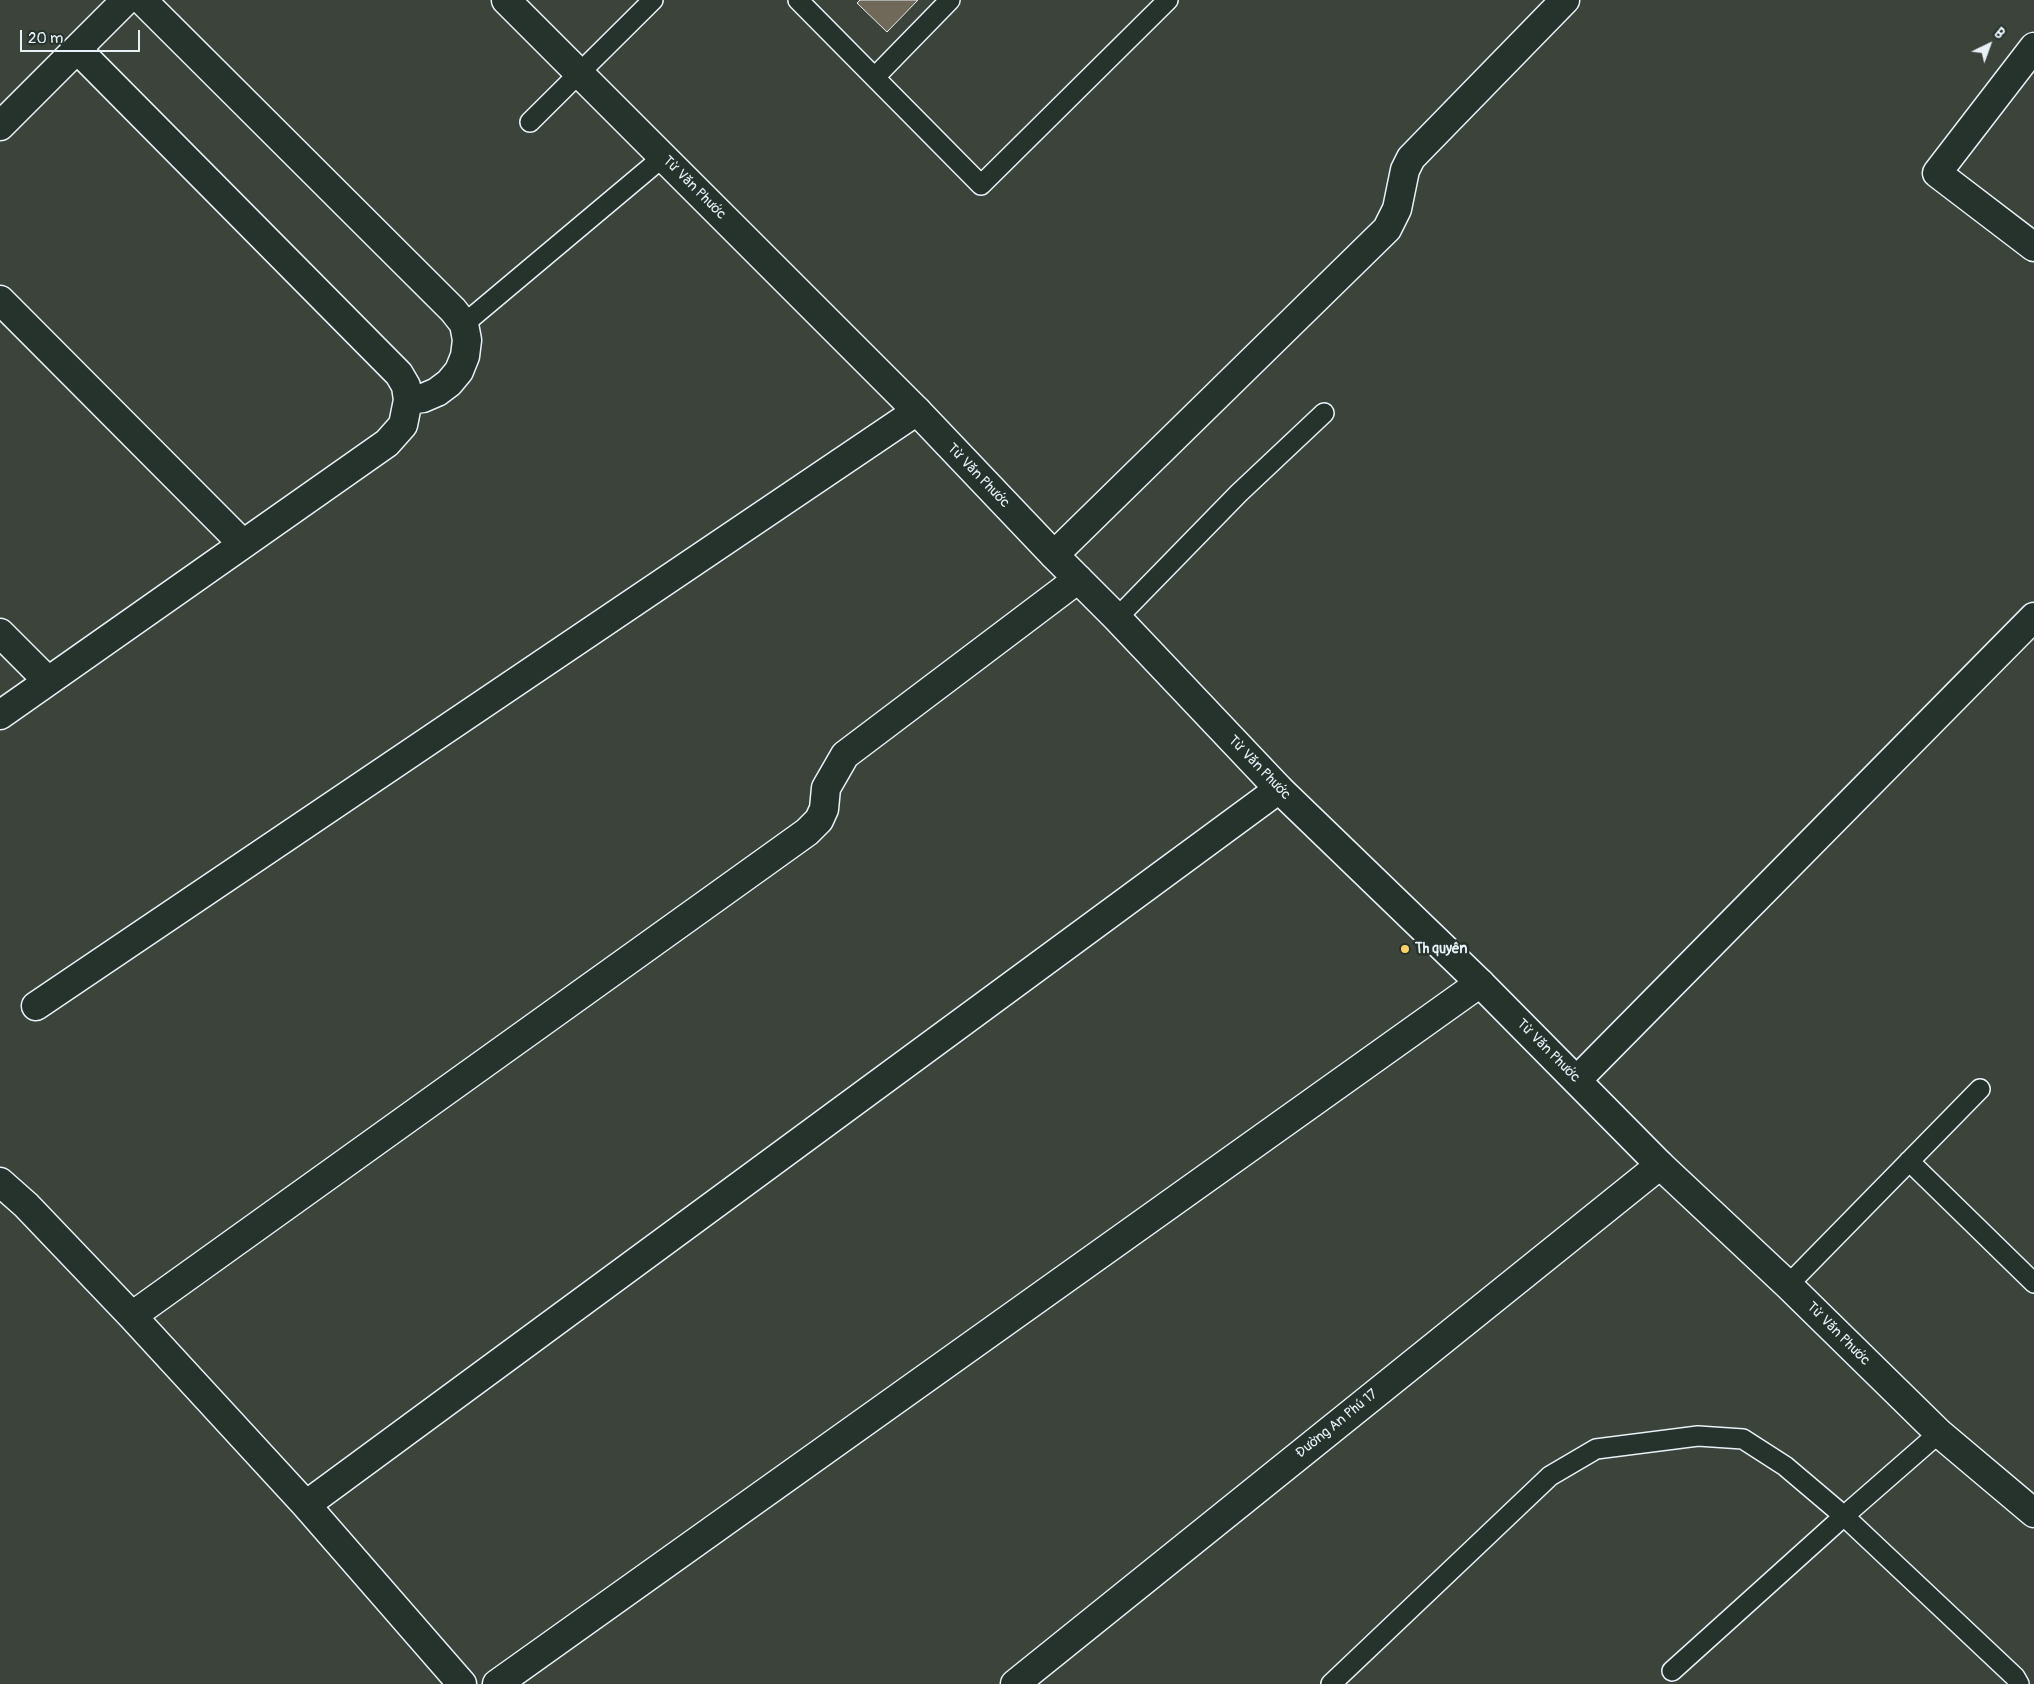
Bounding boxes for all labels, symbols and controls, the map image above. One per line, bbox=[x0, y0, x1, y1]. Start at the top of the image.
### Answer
scale bar bbox=[22, 20, 142, 52]
north arrow bbox=[1964, 20, 2014, 70]
text: B bbox=[1991, 25, 2008, 42]
text: 20 m bbox=[28, 29, 63, 48]
street label: Từ Văn Phước bbox=[659, 153, 729, 223]
street label: Từ Văn Phước bbox=[943, 440, 1013, 512]
street label: Từ Văn Phước bbox=[1224, 732, 1294, 804]
place label: Th quyên bbox=[1415, 941, 1467, 957]
marker: Th quyên bbox=[1399, 943, 1411, 955]
street label: Từ Văn Phước bbox=[1513, 1016, 1583, 1086]
street label: Từ Văn Phước bbox=[1803, 1299, 1873, 1369]
street label: Đường An Phú 17 bbox=[1293, 1386, 1381, 1462]

